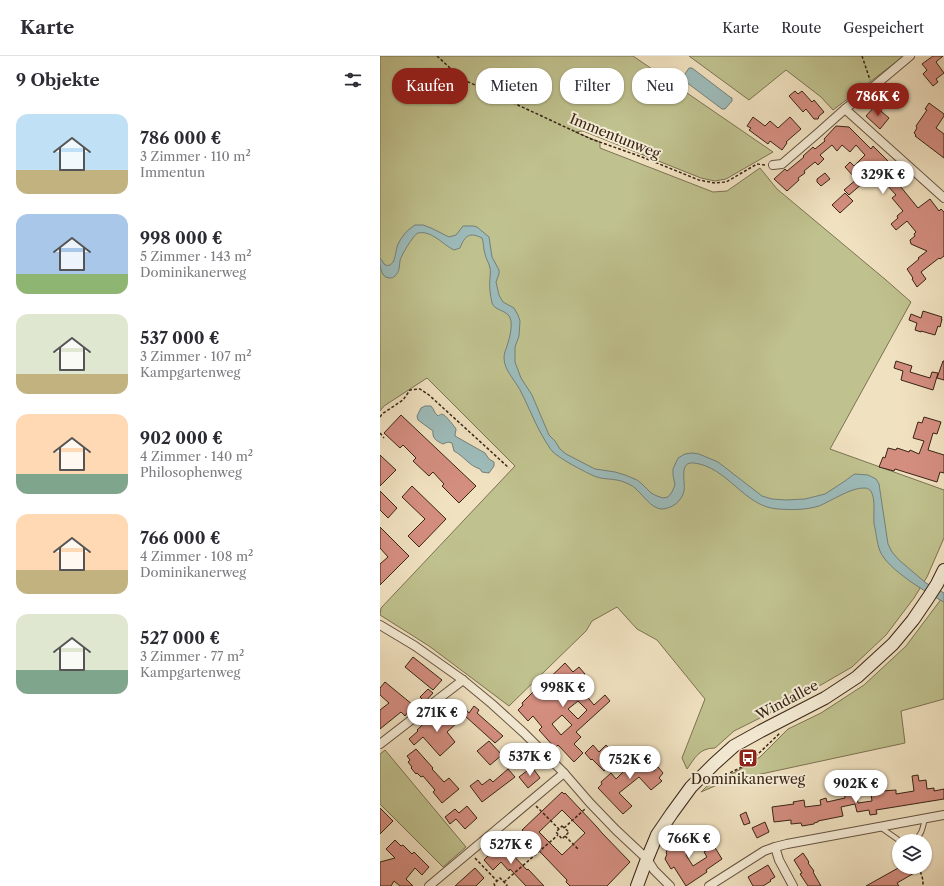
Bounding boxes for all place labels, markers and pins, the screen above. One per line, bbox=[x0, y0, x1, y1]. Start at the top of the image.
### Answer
pin: 786K € bbox=[845, 83, 911, 117]
pin: 329K € bbox=[850, 161, 916, 195]
pin: 998K € bbox=[530, 674, 596, 708]
pin: 271K € bbox=[404, 699, 470, 733]
pin: 537K € bbox=[497, 743, 563, 777]
pin: 752K € bbox=[597, 746, 663, 780]
bus stop icon: Dominikanerweg bbox=[737, 747, 759, 769]
place label: Dominikanerweg bbox=[691, 770, 806, 788]
pin: 902K € bbox=[823, 770, 889, 804]
pin: 766K € bbox=[656, 825, 722, 859]
pin: 527K € bbox=[478, 831, 544, 865]

